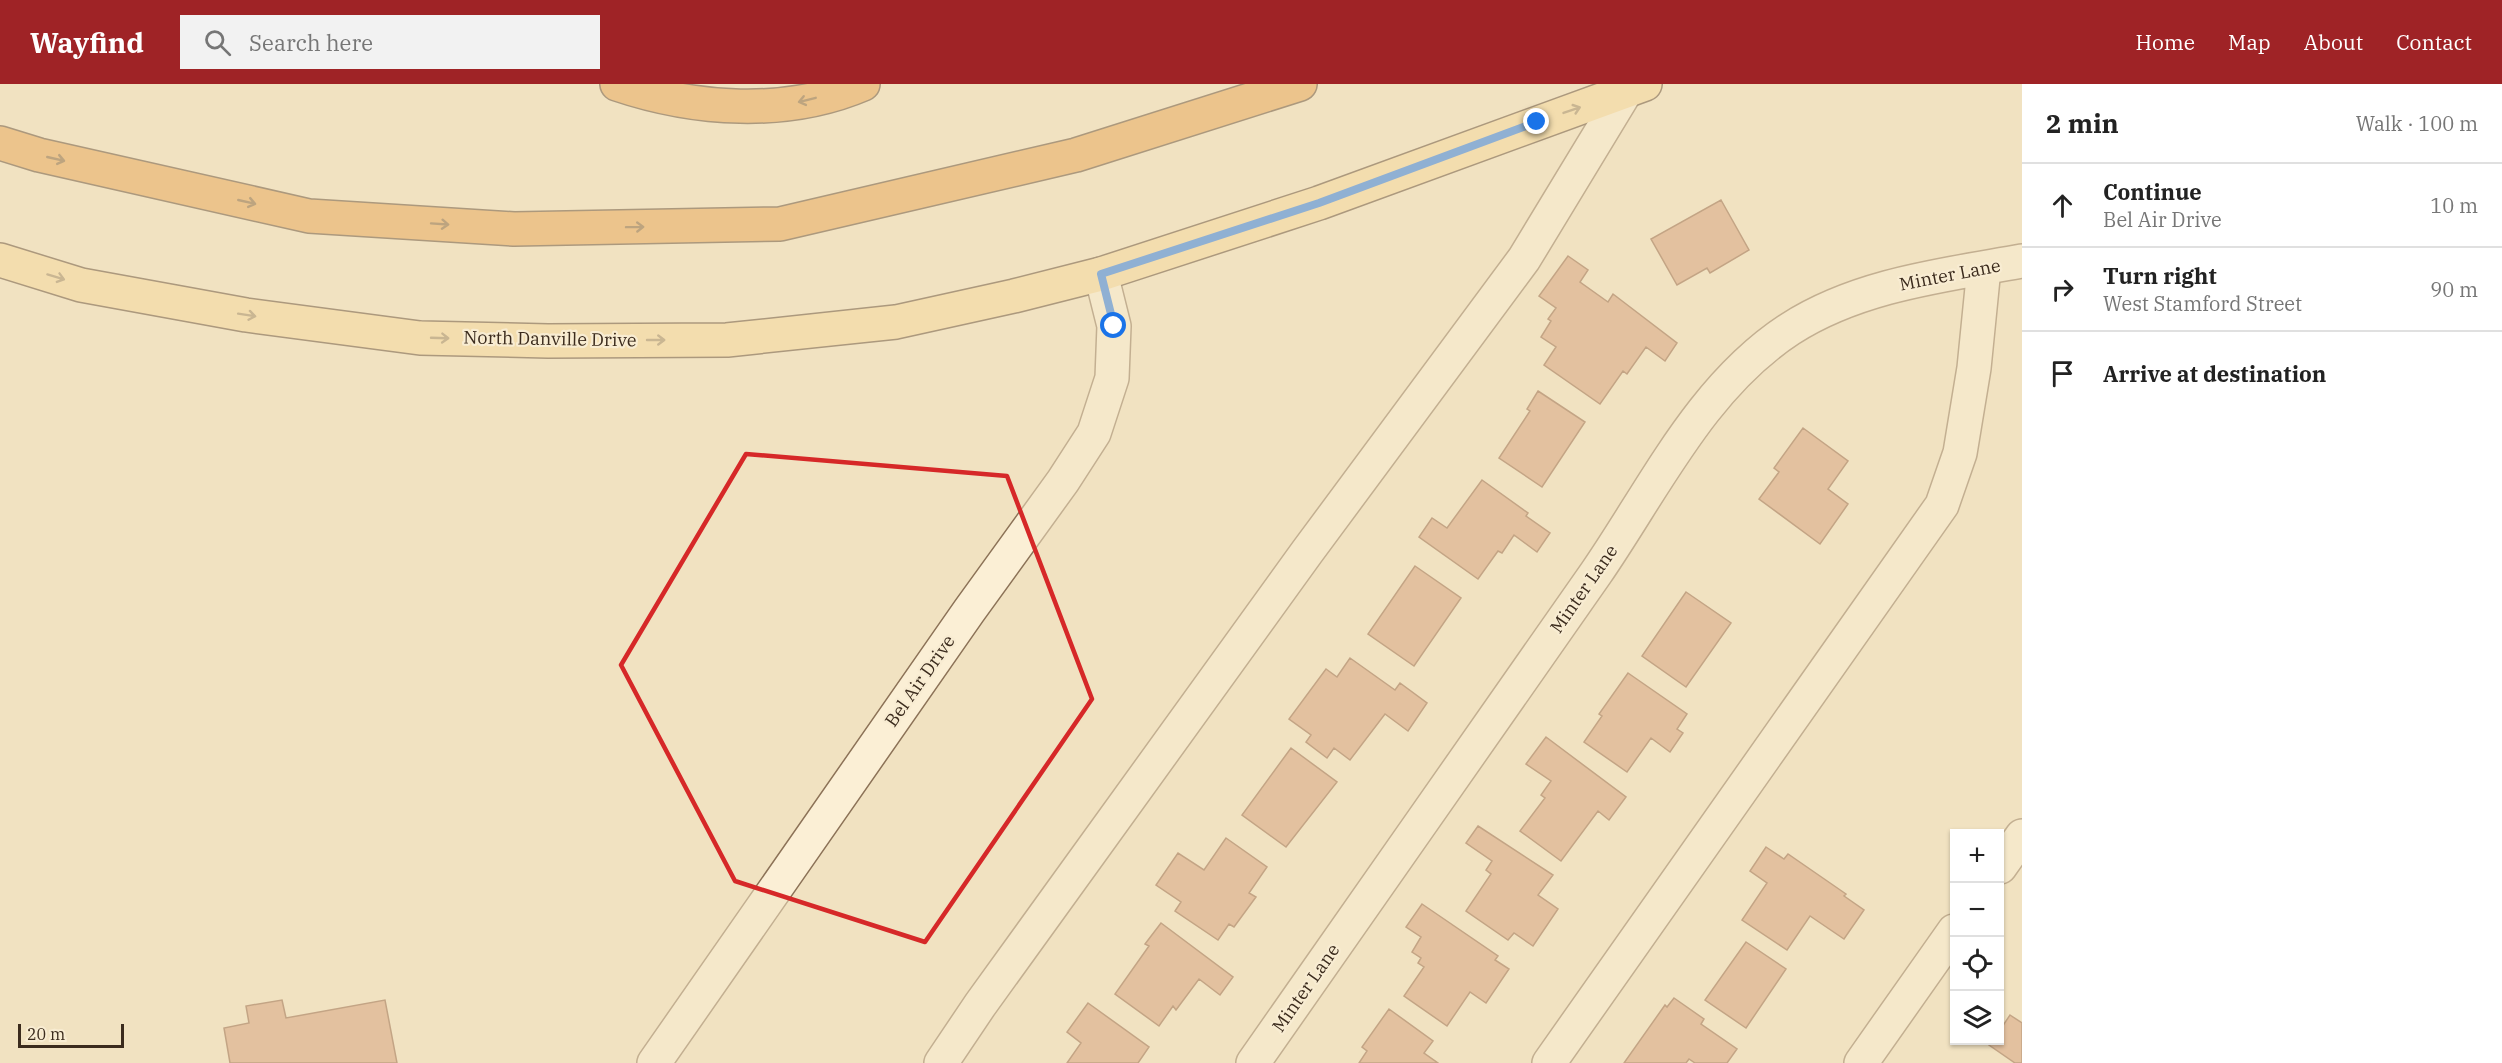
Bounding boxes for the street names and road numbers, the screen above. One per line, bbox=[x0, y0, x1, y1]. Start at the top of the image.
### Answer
street label: Minter Lane bbox=[1897, 253, 2003, 296]
street label: North Danville Drive bbox=[463, 325, 637, 352]
street label: Minter Lane bbox=[1545, 540, 1622, 637]
street label: Bel Air Drive bbox=[880, 630, 960, 731]
street label: Minter Lane bbox=[1267, 939, 1344, 1036]

